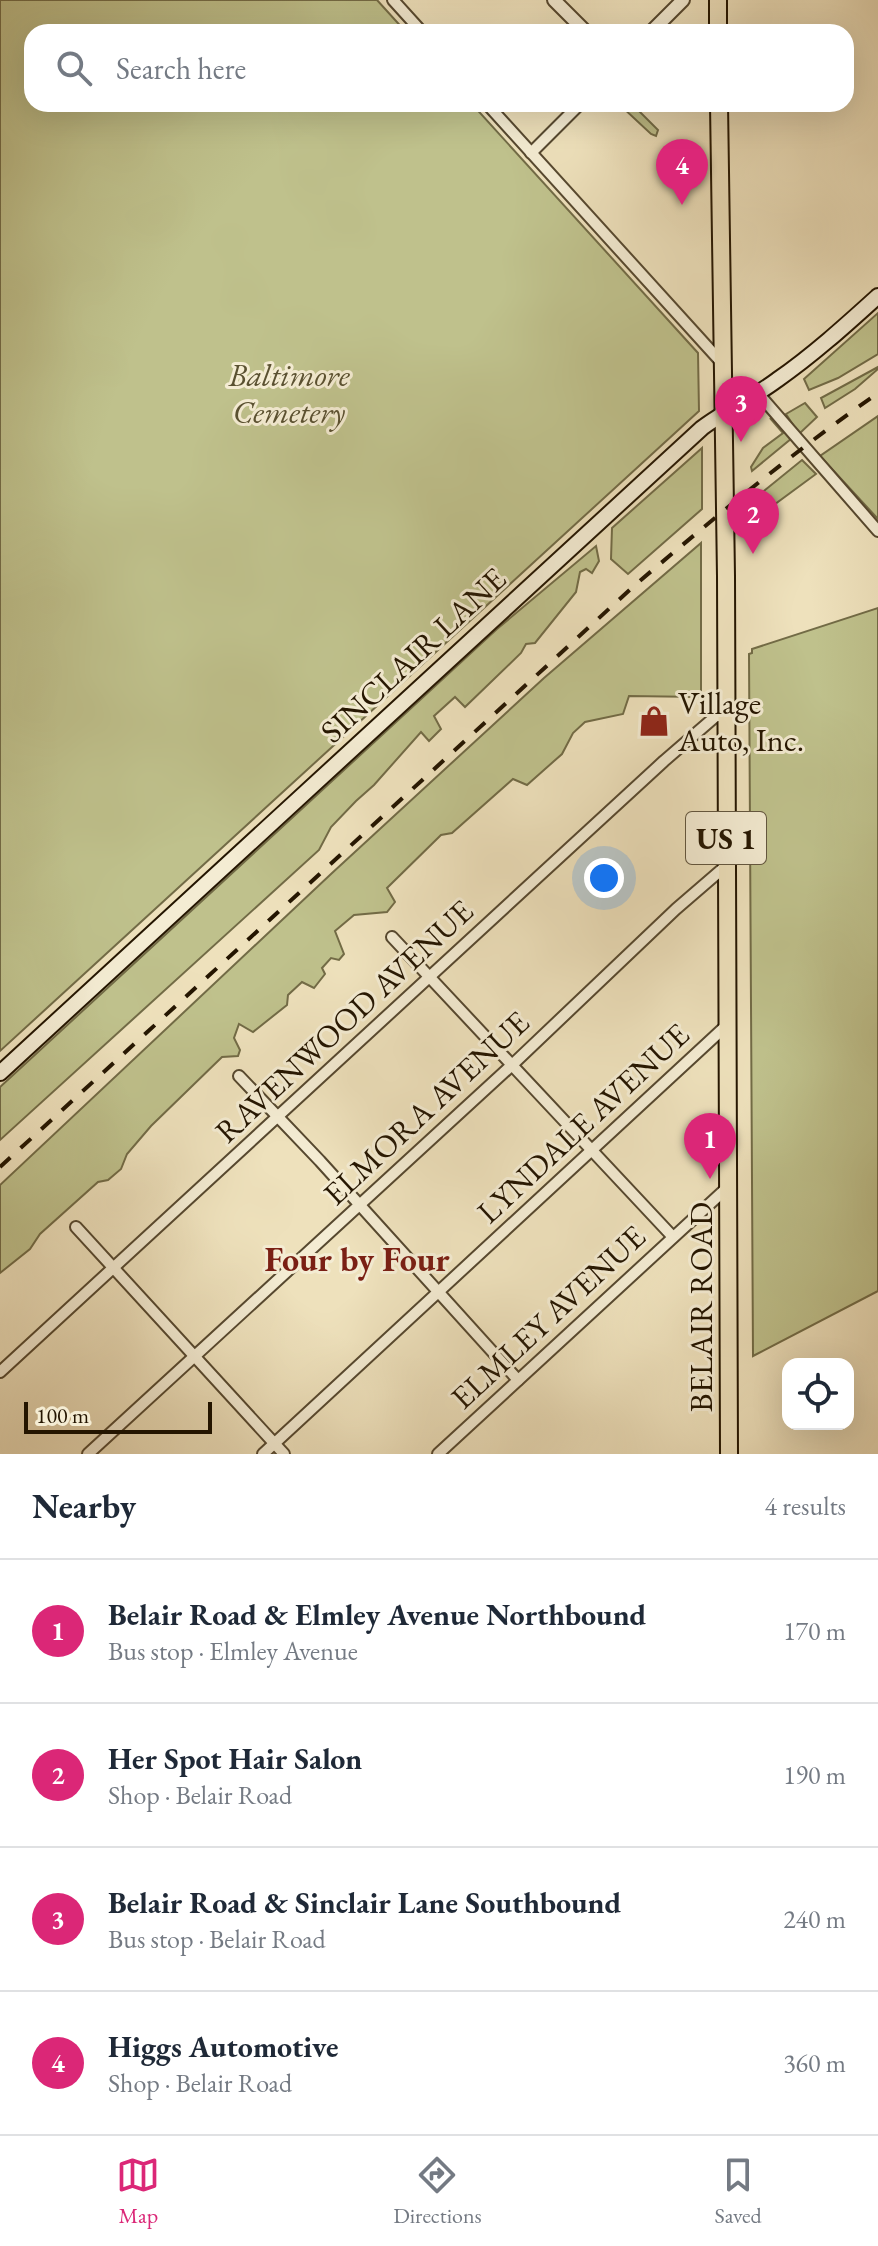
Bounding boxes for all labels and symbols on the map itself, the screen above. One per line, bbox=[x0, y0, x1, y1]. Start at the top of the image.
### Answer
pin: 4 bbox=[656, 139, 708, 205]
park label: Baltimore Cemetery bbox=[227, 354, 351, 433]
pin: 3 bbox=[715, 376, 767, 442]
pin: 2 bbox=[727, 488, 779, 554]
street label: SINCLAIR LANE bbox=[311, 558, 515, 752]
place label: Village Auto, Inc. bbox=[677, 682, 804, 761]
shop icon: Village Auto, Inc. bbox=[637, 704, 671, 738]
road number: US 1 bbox=[686, 812, 766, 864]
your location bbox=[584, 858, 624, 898]
street label: RAVENWOOD AVENUE bbox=[206, 890, 482, 1152]
street label: ELMORA AVENUE bbox=[314, 1002, 538, 1214]
street label: LYNDALE AVENUE bbox=[468, 1014, 698, 1232]
pin: 1 bbox=[684, 1113, 736, 1179]
street label: BELAIR ROAD bbox=[680, 1202, 722, 1412]
street label: ELMLEY AVENUE bbox=[442, 1216, 654, 1418]
district label: Four by Four bbox=[264, 1237, 450, 1281]
scale bar bbox=[24, 1398, 212, 1434]

